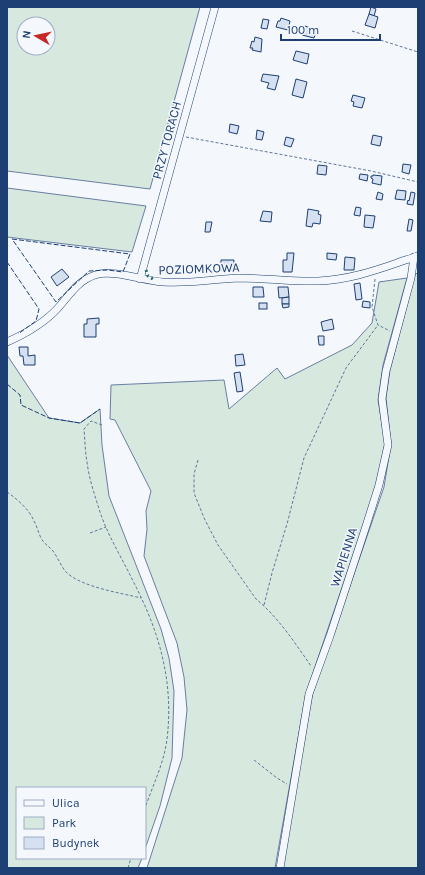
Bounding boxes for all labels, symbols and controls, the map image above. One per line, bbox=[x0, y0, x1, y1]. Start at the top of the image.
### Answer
north arrow bbox=[16, 16, 56, 56]
scale bar bbox=[281, 16, 380, 42]
text: 100 m bbox=[287, 23, 319, 37]
text: N bbox=[20, 30, 34, 39]
street label: PRZY TORACH bbox=[149, 100, 184, 181]
street label: POZIOMKOWA bbox=[158, 260, 240, 277]
street label: WAPIENNA bbox=[327, 525, 360, 589]
legend bbox=[16, 787, 146, 859]
text: Ulica bbox=[52, 796, 80, 810]
text: Park bbox=[52, 816, 77, 830]
text: Budynek bbox=[52, 836, 100, 850]

